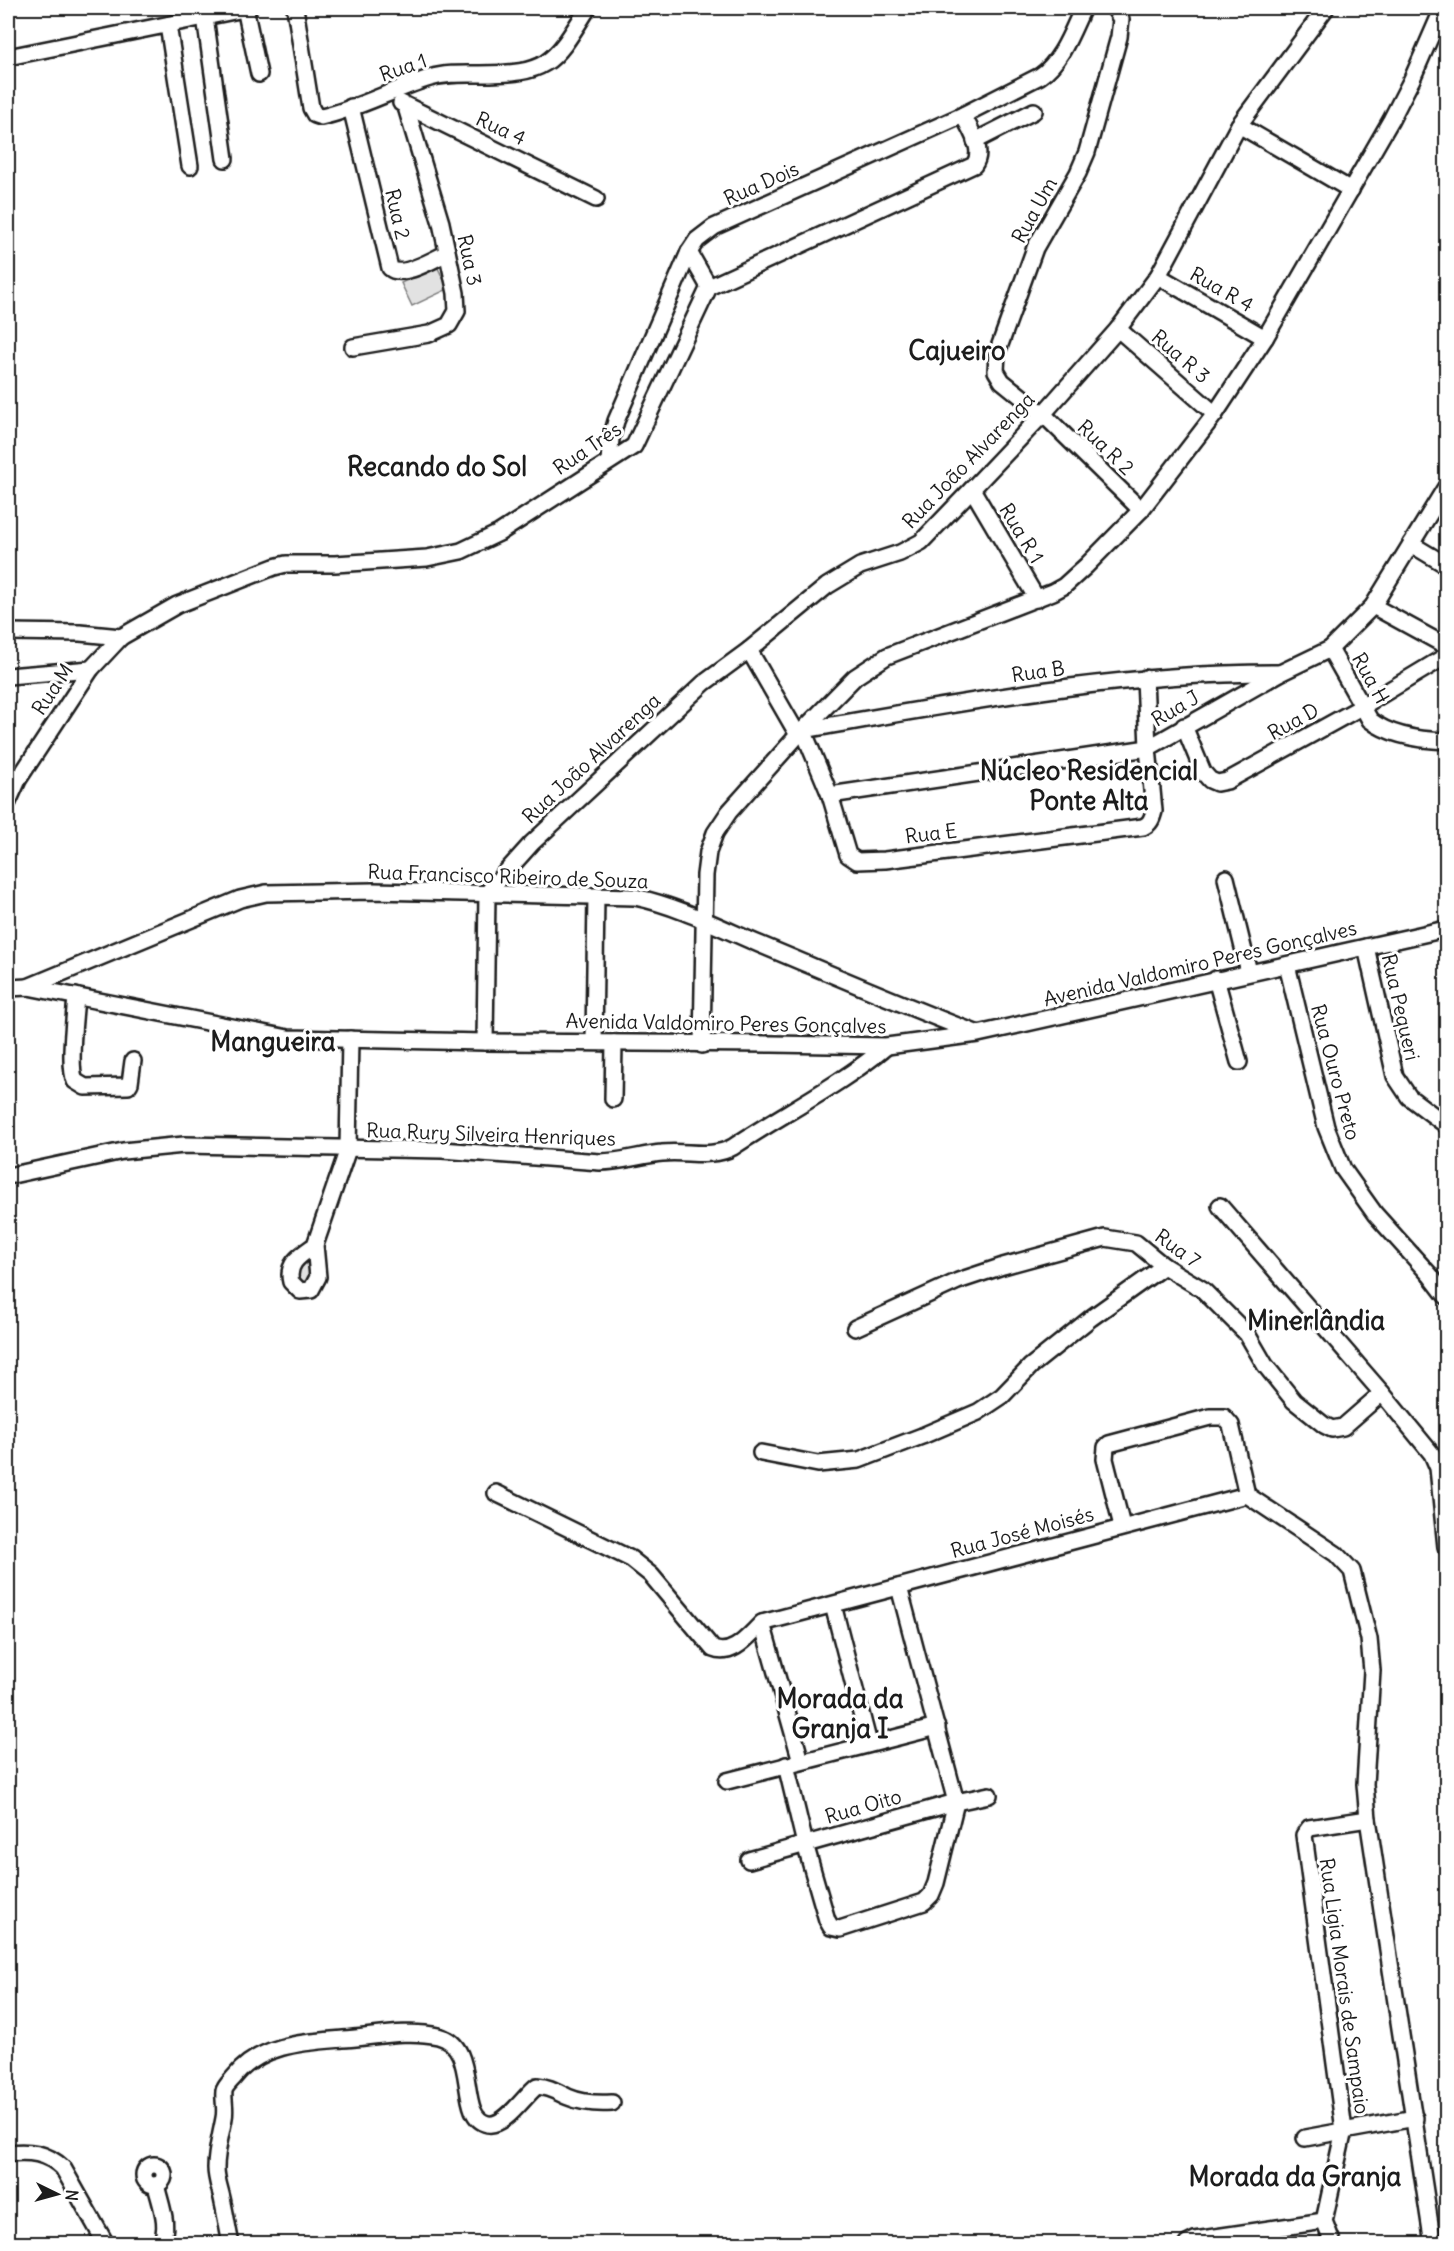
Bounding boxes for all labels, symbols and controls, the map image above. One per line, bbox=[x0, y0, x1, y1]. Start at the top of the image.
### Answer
street label: Rua 1 bbox=[376, 47, 430, 87]
street label: Rua 4 bbox=[472, 106, 530, 150]
street label: Rua Dois bbox=[720, 155, 802, 211]
street label: Rua Um bbox=[1006, 173, 1062, 247]
street label: Rua 2 bbox=[380, 186, 416, 242]
street label: Rua 3 bbox=[452, 232, 488, 288]
street label: Rua R 4 bbox=[1186, 261, 1258, 317]
street label: Rua R 3 bbox=[1147, 324, 1215, 388]
district label: Cajueiro bbox=[908, 334, 1006, 367]
street label: Rua João Alvarenga bbox=[897, 387, 1039, 533]
street label: Rua R 2 bbox=[1073, 414, 1139, 480]
street label: Rua Três bbox=[548, 416, 626, 480]
district label: Recando do Sol bbox=[347, 450, 527, 483]
street label: Rua R 1 bbox=[994, 498, 1050, 568]
street label: Rua H bbox=[1347, 648, 1395, 708]
street label: Rua B bbox=[1010, 655, 1066, 687]
street label: Rua M bbox=[26, 659, 78, 719]
street label: Rua J bbox=[1147, 684, 1203, 732]
street label: Rua João Alvarenga bbox=[517, 688, 665, 828]
street label: Rua D bbox=[1263, 697, 1323, 745]
district label: Núcleo Residencial Ponte Alta bbox=[980, 754, 1198, 817]
street label: Rua E bbox=[904, 817, 958, 849]
street label: Rua Francisco Ribeiro de Souza bbox=[367, 859, 649, 893]
street label: Avenida Valdomiro Peres Gonçalves bbox=[1041, 915, 1359, 1011]
street label: Rua Pequeri bbox=[1377, 951, 1425, 1063]
street label: Rua Ouro Preto bbox=[1306, 1001, 1366, 1143]
street label: Avenida Valdomiro Peres Gonçalves bbox=[565, 1008, 887, 1038]
district label: Mangueira bbox=[210, 1025, 336, 1058]
street label: Rua Rury Silveira Henriques bbox=[366, 1117, 616, 1151]
street label: Rua 7 bbox=[1150, 1223, 1206, 1273]
district label: Minerlândia bbox=[1247, 1304, 1385, 1337]
street label: Rua José Moisés bbox=[948, 1501, 1096, 1563]
district label: Morada da Granja I bbox=[776, 1682, 904, 1745]
street label: Rua Oito bbox=[822, 1783, 904, 1829]
street label: Rua Ligia Morais de Sampaio bbox=[1315, 1856, 1375, 2116]
district label: Morada da Granja bbox=[1189, 2160, 1402, 2193]
north arrow bbox=[27, 2164, 87, 2224]
text: N bbox=[61, 2189, 82, 2202]

